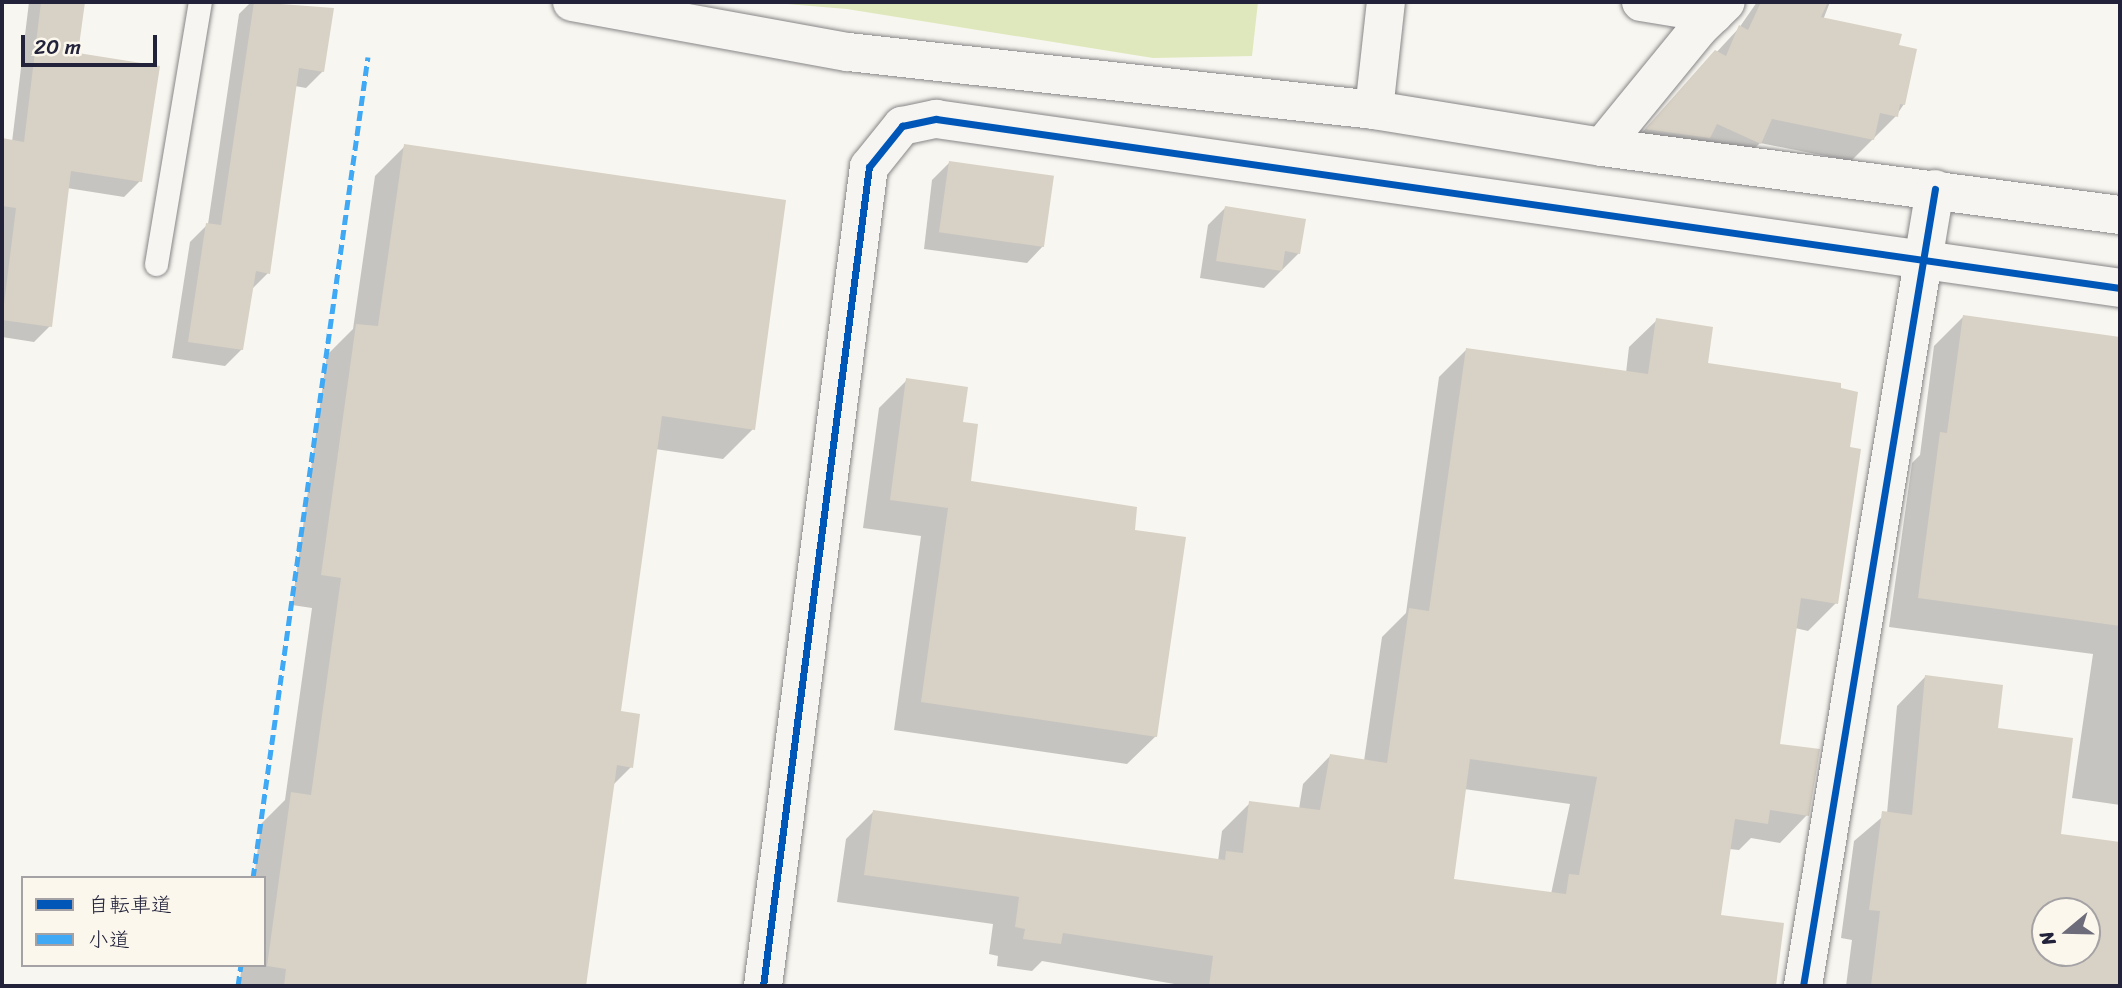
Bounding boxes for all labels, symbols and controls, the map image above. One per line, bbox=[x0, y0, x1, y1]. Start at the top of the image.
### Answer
scale bar bbox=[24, 21, 161, 65]
text: 20 m bbox=[34, 28, 81, 66]
legend bbox=[21, 876, 266, 967]
text: 自転車道 bbox=[88, 886, 172, 924]
north arrow bbox=[2031, 897, 2101, 967]
text: 小道 bbox=[88, 921, 130, 959]
text: N bbox=[2030, 927, 2065, 950]

